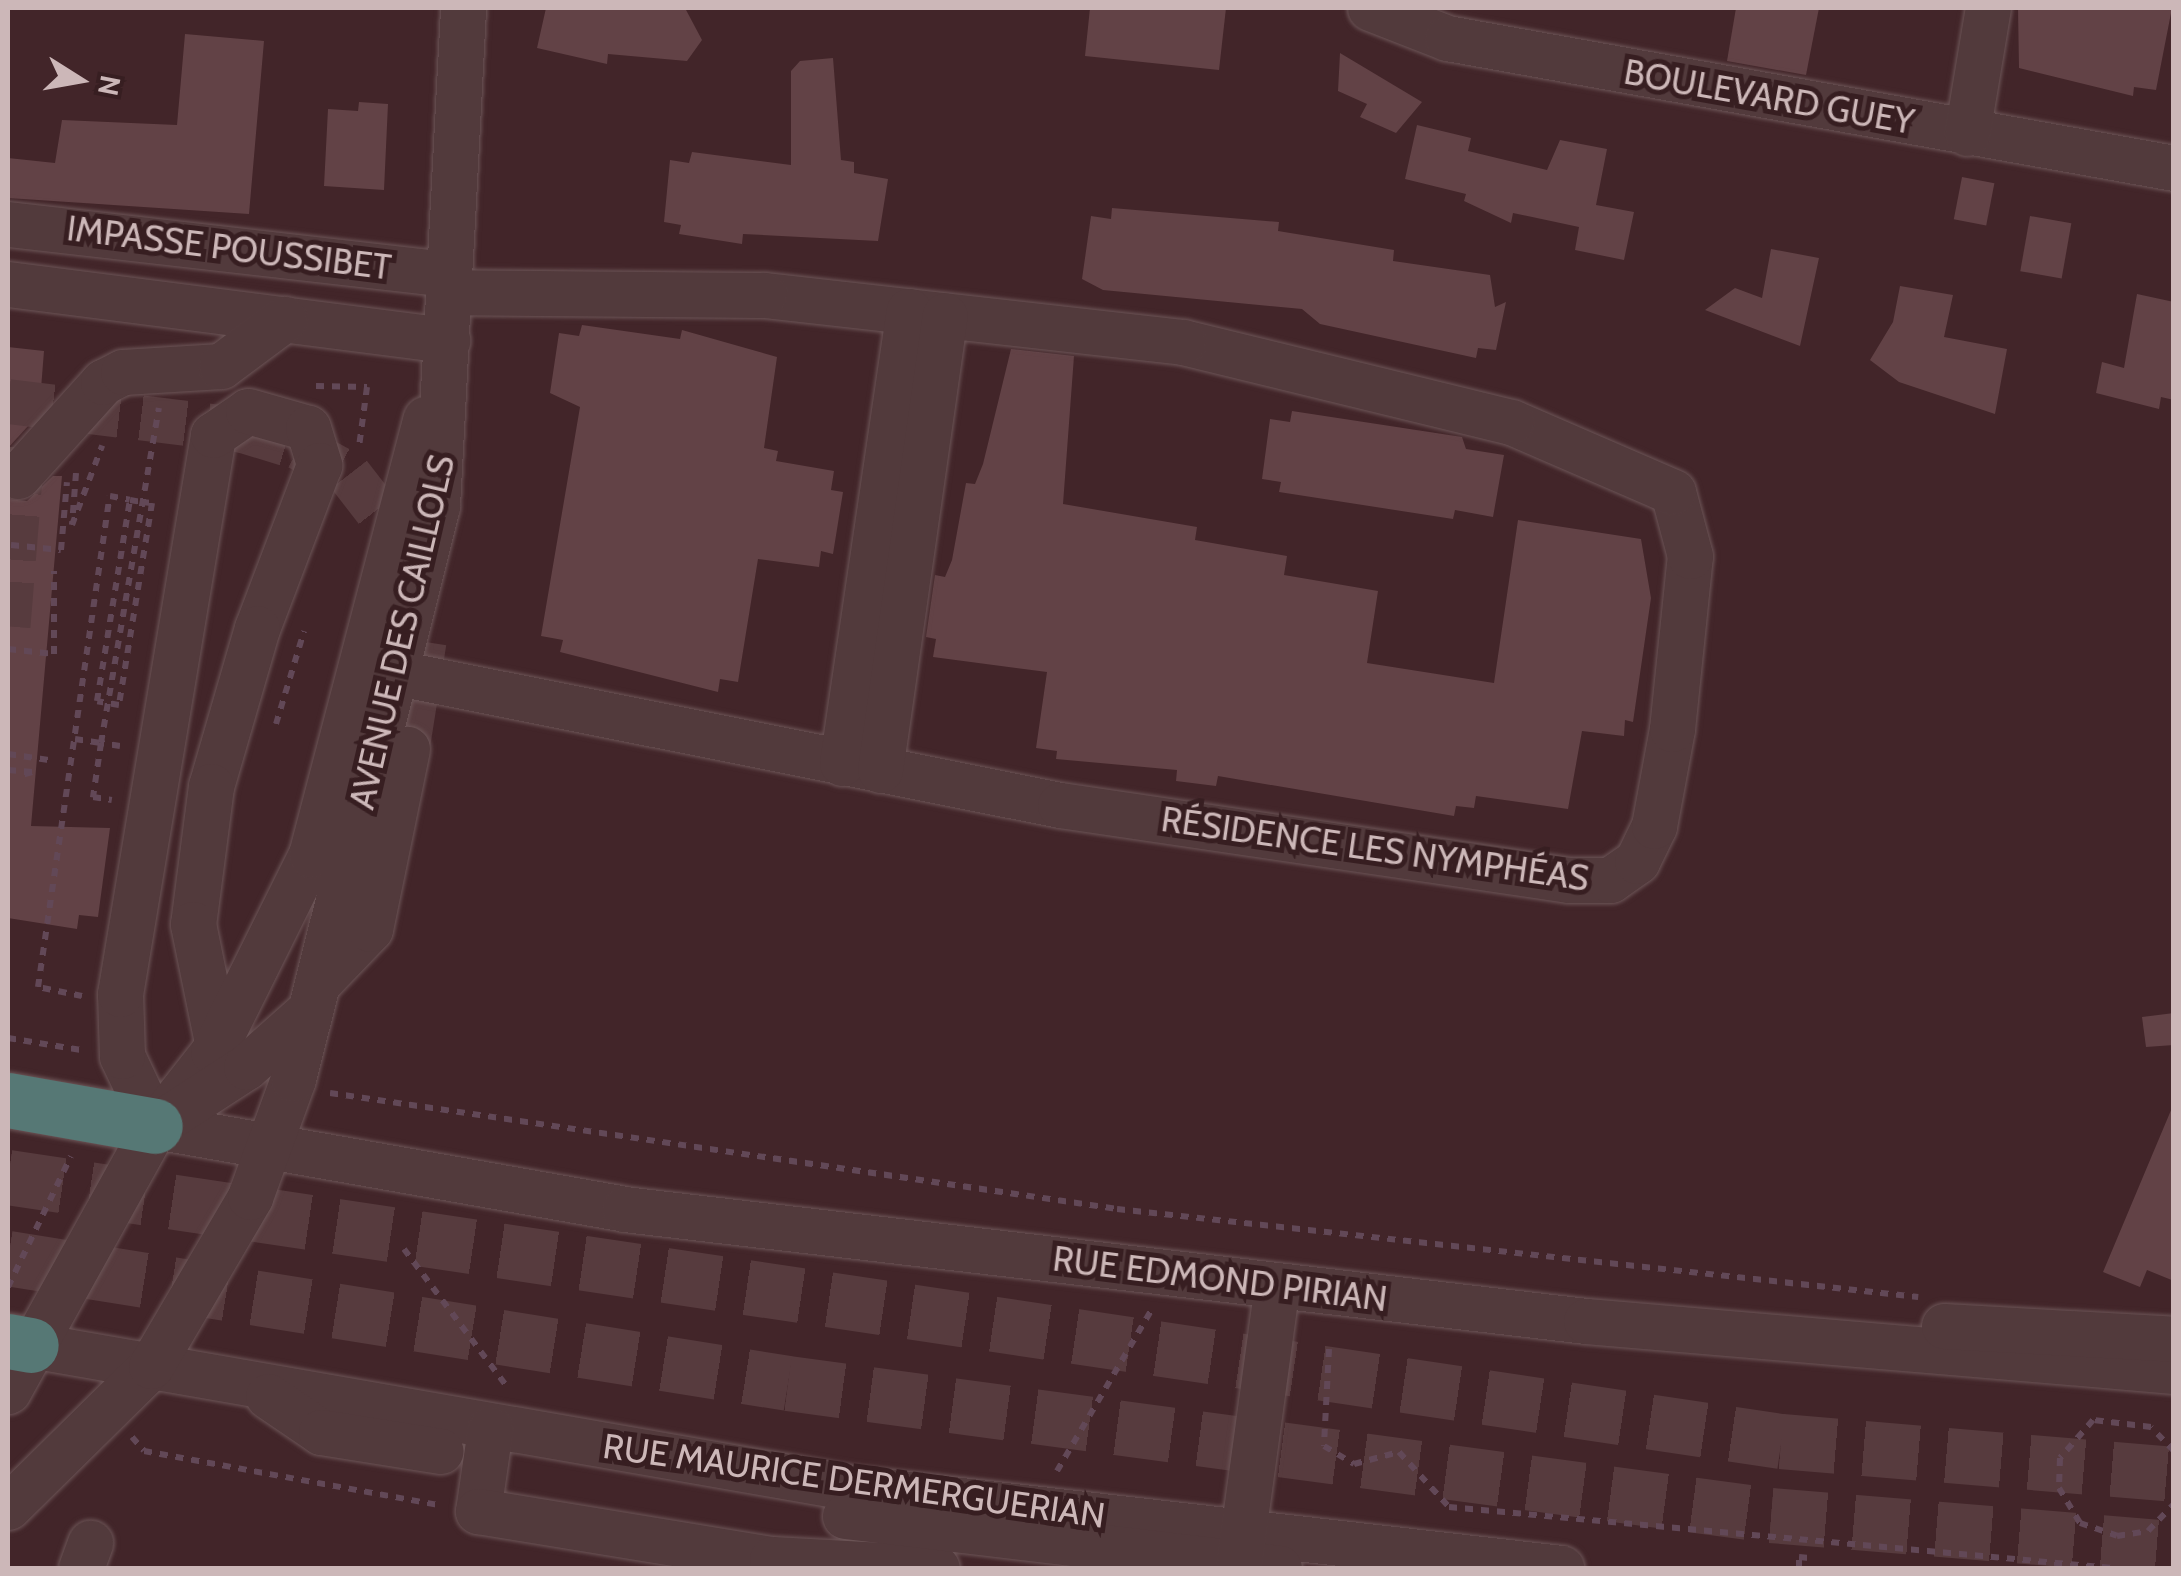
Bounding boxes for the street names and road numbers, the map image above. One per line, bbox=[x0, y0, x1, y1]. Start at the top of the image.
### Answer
street label: BOULEVARD GUEY bbox=[1621, 51, 1917, 143]
street label: IMPASSE POUSSIBET bbox=[64, 207, 394, 289]
street label: AVENUE DES CAILLOLS bbox=[341, 451, 463, 813]
street label: RÉSIDENCE LES NYMPHÉAS bbox=[1158, 798, 1592, 900]
street label: RUE EDMOND PIRIAN bbox=[1050, 1238, 1390, 1320]
street label: RUE MAURICE DERMERGUERIAN bbox=[600, 1425, 1108, 1537]

